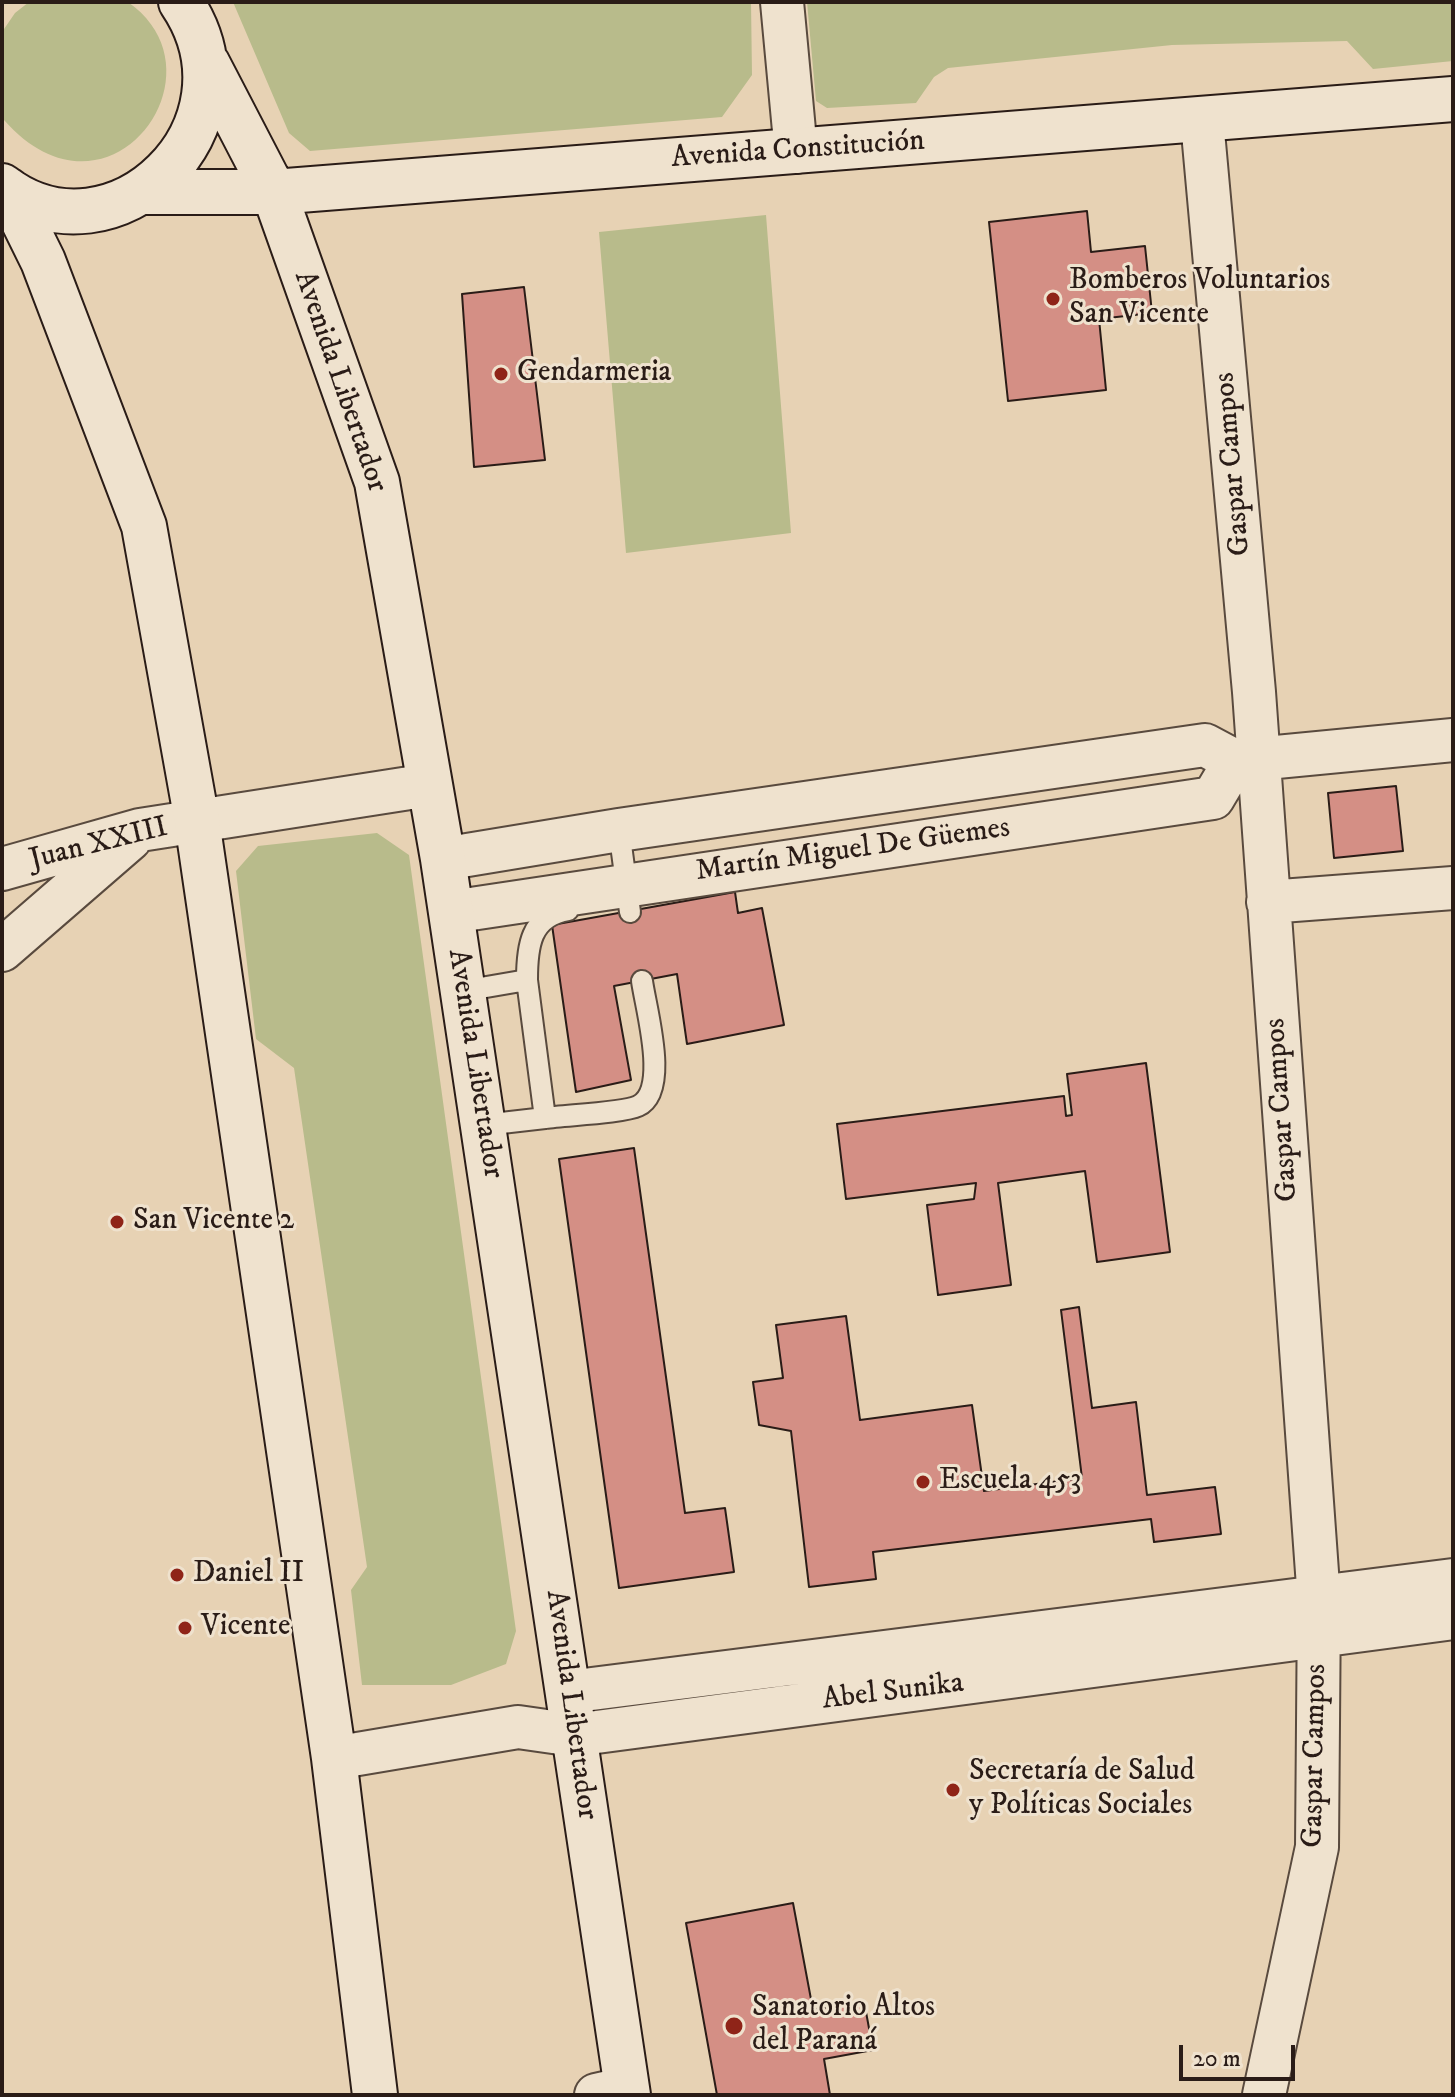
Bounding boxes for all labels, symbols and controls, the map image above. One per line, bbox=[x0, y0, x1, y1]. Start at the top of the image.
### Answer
street label: Avenida Constitución bbox=[670, 124, 926, 178]
place label: Bomberos Voluntarios San Vicente bbox=[1069, 264, 1330, 334]
street label: Avenida Libertador bbox=[284, 267, 394, 497]
marker: Bomberos Voluntarios San Vicente bbox=[1044, 290, 1062, 308]
place label: Gendarmeria bbox=[517, 356, 671, 392]
marker: Gendarmeria bbox=[492, 365, 510, 383]
street label: Gaspar Campos bbox=[1208, 371, 1260, 557]
street label: Juan XXIII bbox=[26, 810, 172, 880]
street label: Martín Miguel De Güemes bbox=[694, 811, 1012, 891]
street label: Avenida Libertador bbox=[438, 947, 510, 1181]
street label: Gaspar Campos bbox=[1259, 1017, 1307, 1203]
place label: San Vicente 2 bbox=[133, 1204, 294, 1240]
marker: San Vicente 2 bbox=[108, 1213, 126, 1231]
place label: Escuela 453 bbox=[939, 1464, 1081, 1500]
marker: Escuela 453 bbox=[914, 1473, 932, 1491]
place label: Daniel II bbox=[193, 1557, 304, 1593]
marker: Daniel II bbox=[168, 1566, 186, 1584]
street label: Avenida Libertador bbox=[536, 1588, 604, 1822]
place label: Vicente bbox=[201, 1610, 290, 1646]
marker: Vicente bbox=[176, 1619, 194, 1637]
street label: Gaspar Campos bbox=[1296, 1664, 1336, 1848]
street label: Abel Sunika bbox=[820, 1666, 966, 1720]
place label: Secretaría de Salud y Políticas Sociales bbox=[969, 1755, 1195, 1826]
marker: Secretaría de Salud y Políticas Sociales bbox=[944, 1781, 962, 1799]
place label: Sanatorio Altos del Paraná bbox=[752, 1991, 935, 2062]
marker: Sanatorio Altos del Paraná bbox=[723, 2015, 745, 2037]
scale bar bbox=[1183, 2029, 1299, 2079]
text: 20 m bbox=[1193, 2044, 1241, 2074]

